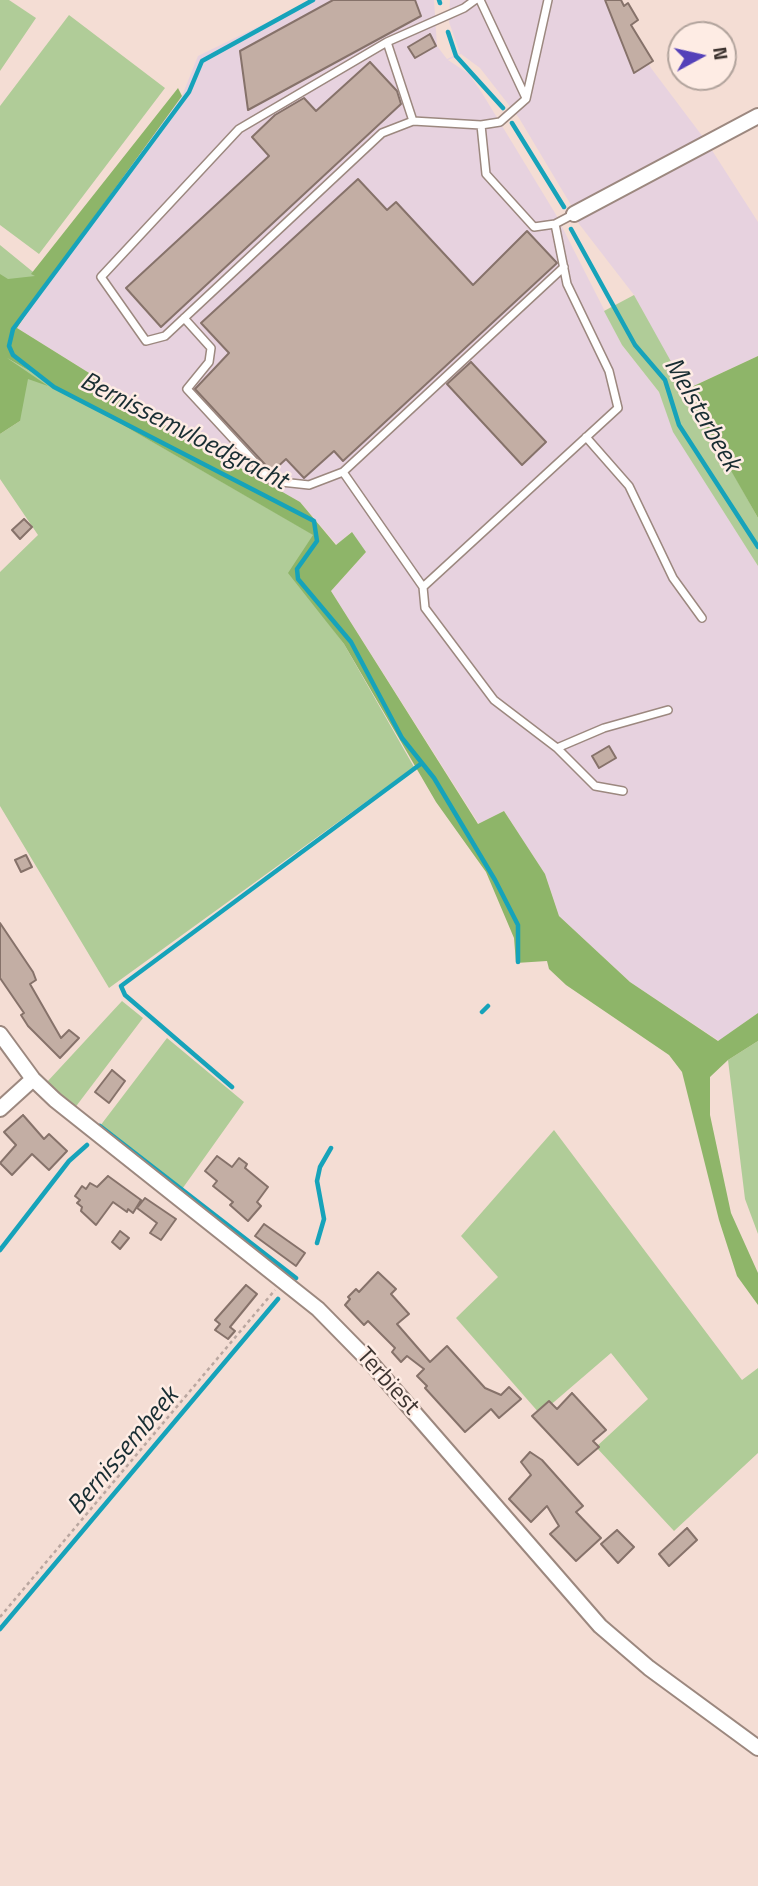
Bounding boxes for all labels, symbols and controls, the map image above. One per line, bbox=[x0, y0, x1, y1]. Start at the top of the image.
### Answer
north arrow bbox=[667, 21, 737, 91]
text: N bbox=[706, 45, 737, 62]
water label: Melsterbeek bbox=[656, 353, 746, 477]
water label: Bernissemvloedgracht bbox=[74, 366, 292, 498]
street label: Terbiest bbox=[349, 1342, 425, 1422]
water label: Bernissembeek bbox=[62, 1382, 186, 1522]

